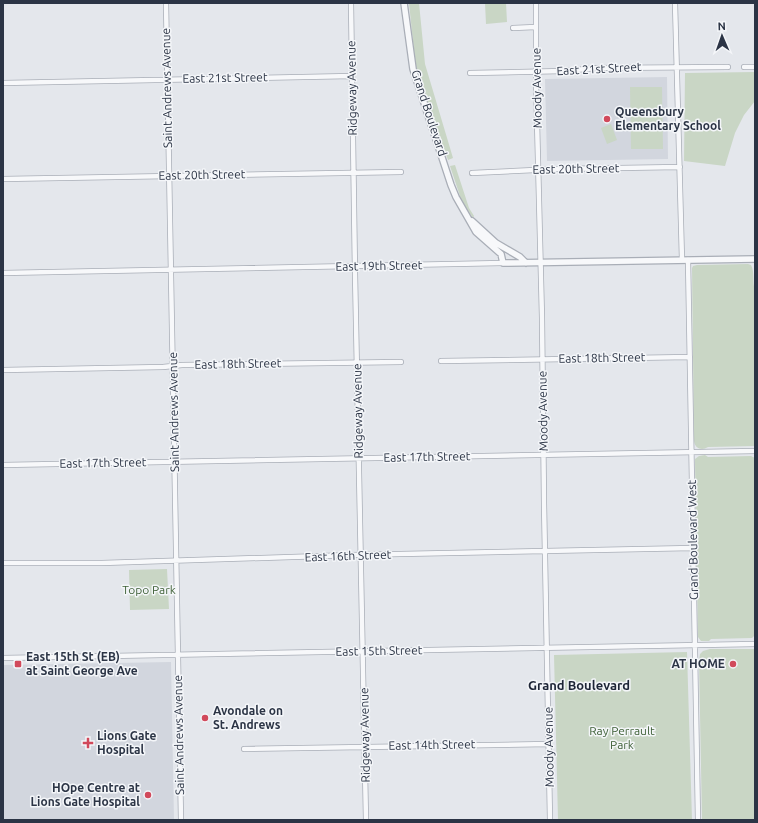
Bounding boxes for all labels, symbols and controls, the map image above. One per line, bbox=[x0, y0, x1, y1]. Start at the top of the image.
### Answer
north arrow bbox=[702, 16, 742, 56]
text: N bbox=[717, 20, 726, 32]
street label: Saint Andrews Avenue bbox=[159, 28, 174, 148]
street label: Ridgeway Avenue bbox=[344, 40, 359, 136]
street label: Moody Avenue bbox=[529, 48, 544, 128]
street label: East 21st Street bbox=[556, 60, 642, 77]
street label: Grand Boulevard bbox=[409, 68, 450, 158]
street label: East 21st Street bbox=[182, 70, 268, 85]
place label: Queensbury Elementary School bbox=[615, 105, 721, 132]
marker: Queensbury Elementary School bbox=[602, 114, 612, 124]
street label: East 20th Street bbox=[532, 161, 620, 176]
street label: East 20th Street bbox=[158, 167, 246, 182]
street label: East 19th Street bbox=[335, 258, 423, 273]
street label: East 18th Street bbox=[558, 350, 646, 365]
street label: Saint Andrews Avenue bbox=[166, 352, 181, 472]
street label: East 18th Street bbox=[194, 356, 282, 371]
street label: Ridgeway Avenue bbox=[350, 363, 365, 459]
street label: Moody Avenue bbox=[535, 371, 550, 451]
street label: East 17th Street bbox=[383, 449, 471, 464]
street label: East 17th Street bbox=[59, 455, 147, 470]
street label: Grand Boulevard West bbox=[685, 479, 700, 600]
street label: East 16th Street bbox=[304, 547, 392, 564]
park label: Topo Park bbox=[122, 583, 176, 596]
street label: East 15th Street bbox=[335, 643, 423, 658]
place label: East 15th St (EB) at Saint George Ave bbox=[26, 650, 138, 677]
place label: AT HOME bbox=[671, 657, 725, 670]
marker: East 15th St (EB) at Saint George Ave bbox=[13, 659, 23, 669]
marker: AT HOME bbox=[728, 659, 738, 669]
street label: Saint Andrews Avenue bbox=[171, 675, 186, 795]
district label: Grand Boulevard bbox=[528, 678, 630, 692]
street label: Ridgeway Avenue bbox=[357, 687, 372, 783]
place label: Avondale on St. Andrews bbox=[213, 704, 283, 731]
street label: Moody Avenue bbox=[541, 707, 556, 787]
marker: Avondale on St. Andrews bbox=[200, 713, 210, 723]
park label: Ray Perrault Park bbox=[589, 724, 655, 751]
place label: Lions Gate Hospital bbox=[97, 729, 156, 756]
marker: Lions Gate Hospital bbox=[82, 737, 94, 749]
street label: East 14th Street bbox=[388, 737, 476, 752]
place label: HOpe Centre at Lions Gate Hospital bbox=[30, 781, 140, 808]
marker: HOpe Centre at Lions Gate Hospital bbox=[143, 790, 153, 800]

